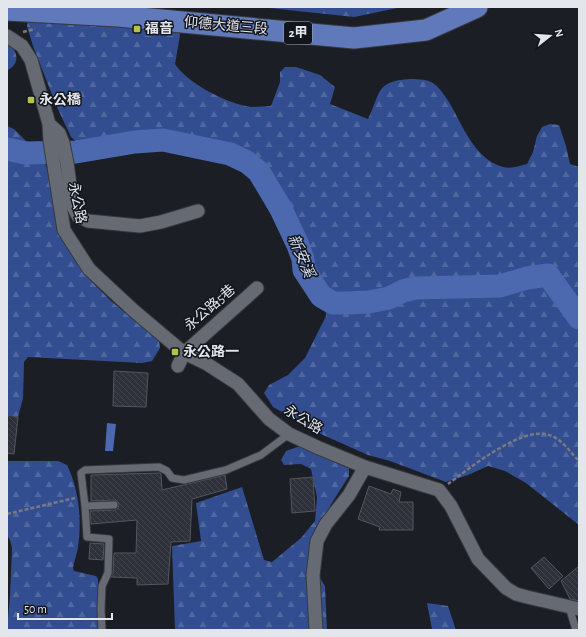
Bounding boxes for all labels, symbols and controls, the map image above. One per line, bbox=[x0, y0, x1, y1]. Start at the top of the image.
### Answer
street label: 仰德大道三段 bbox=[184, 13, 269, 37]
north arrow bbox=[530, 16, 570, 56]
place label: 福音 bbox=[145, 20, 173, 36]
road number: 2甲 bbox=[284, 22, 312, 44]
marker: 福音 bbox=[132, 24, 142, 34]
text: N bbox=[553, 28, 565, 38]
place label: 永公橋 bbox=[39, 92, 81, 107]
marker: 永公橋 bbox=[26, 95, 36, 105]
street label: 永公路 bbox=[66, 181, 89, 225]
water label: 新安溪 bbox=[285, 232, 318, 281]
street label: 永公路5巷 bbox=[181, 282, 238, 334]
place label: 永公路一 bbox=[183, 344, 239, 359]
marker: 永公路一 bbox=[170, 347, 180, 357]
street label: 永公路 bbox=[281, 402, 325, 437]
scale bar bbox=[18, 595, 112, 621]
text: 50 m bbox=[24, 603, 47, 615]

